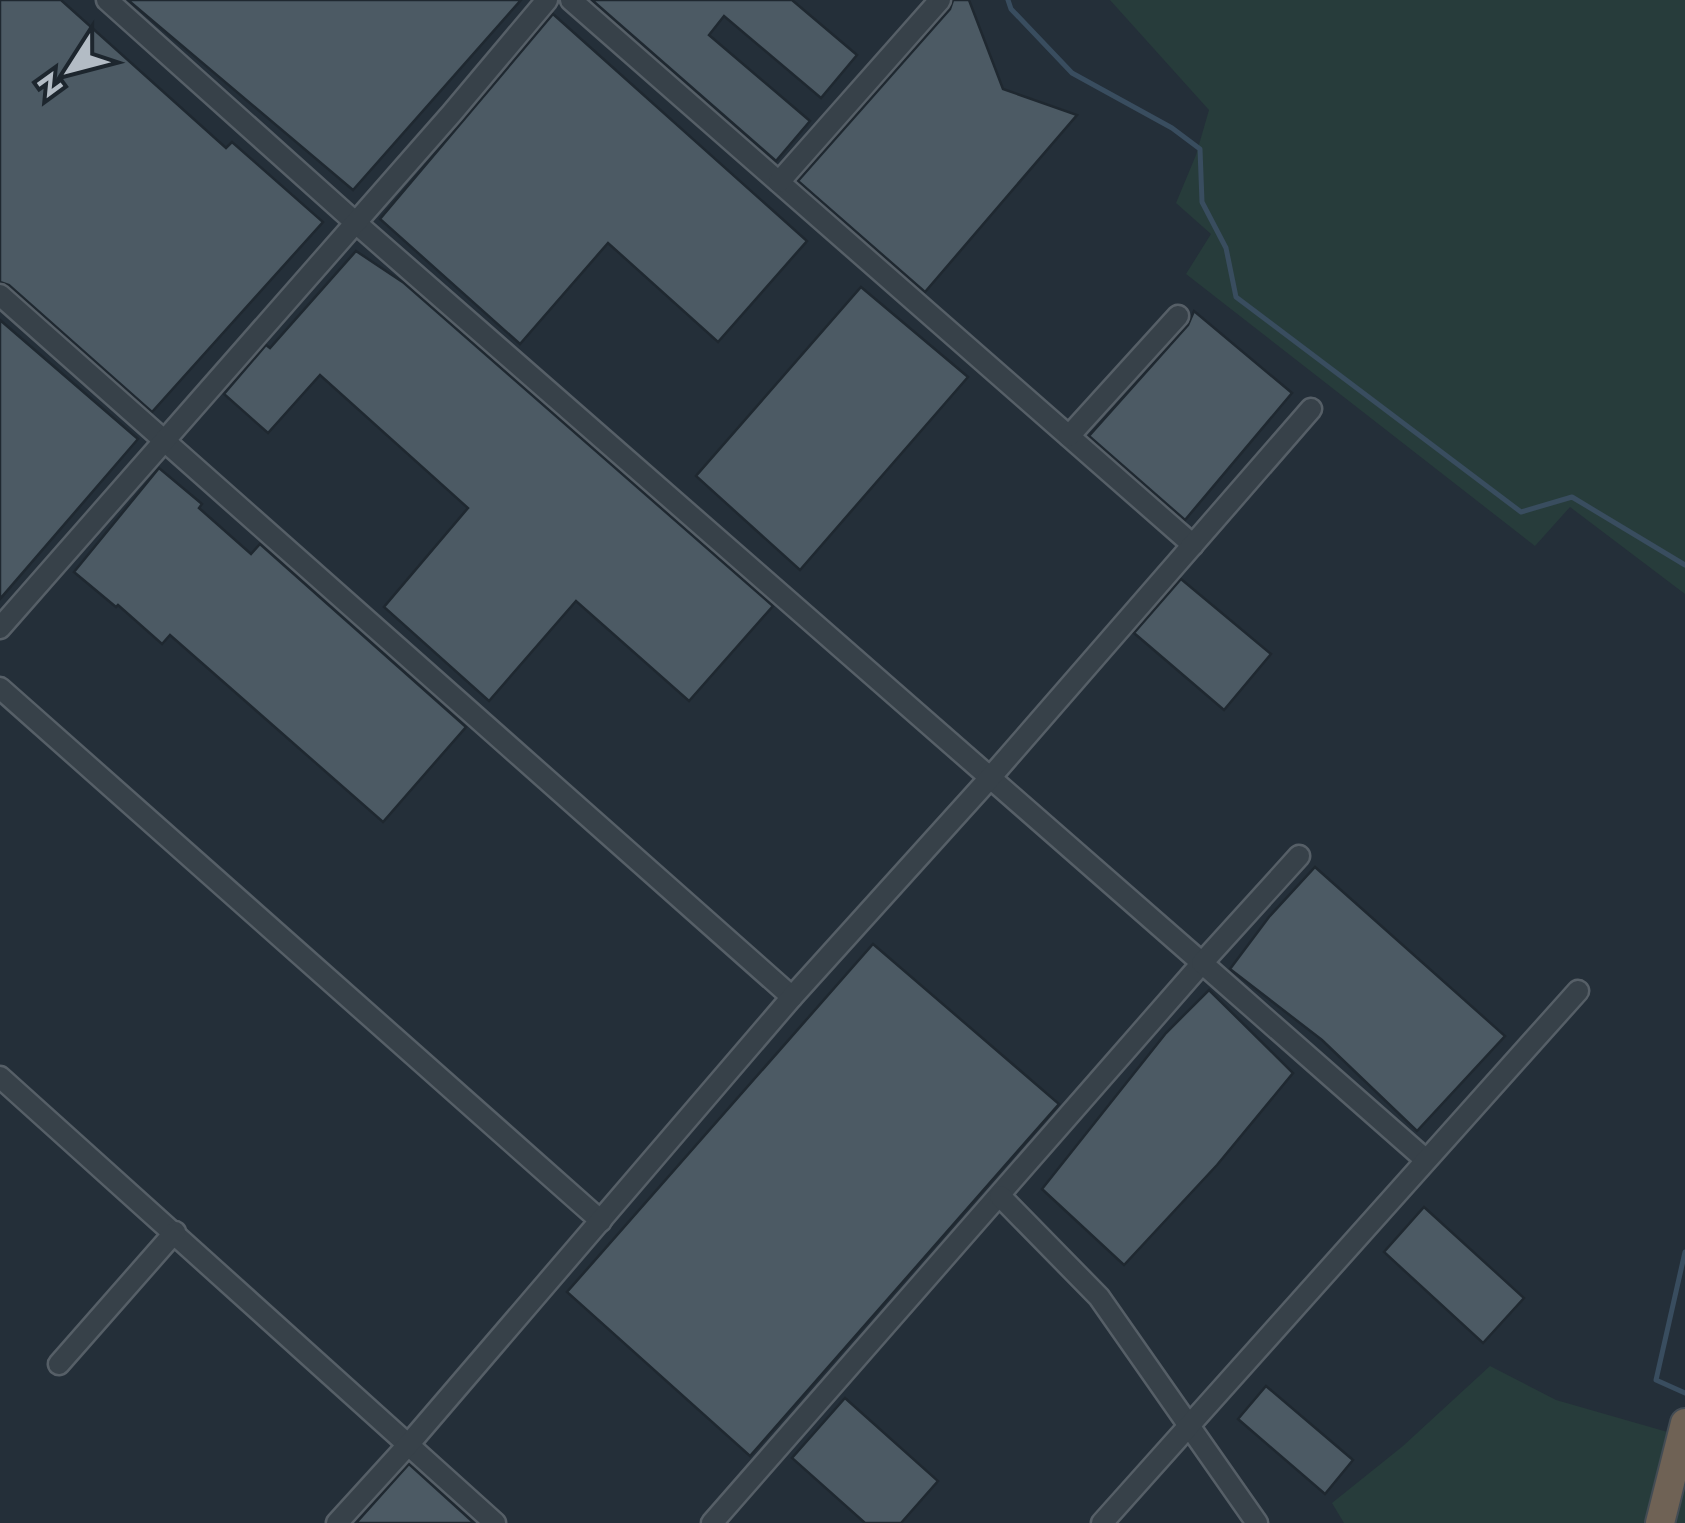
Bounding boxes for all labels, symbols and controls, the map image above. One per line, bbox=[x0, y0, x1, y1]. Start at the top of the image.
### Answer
north arrow bbox=[20, 20, 120, 120]
text: N bbox=[27, 63, 73, 105]

